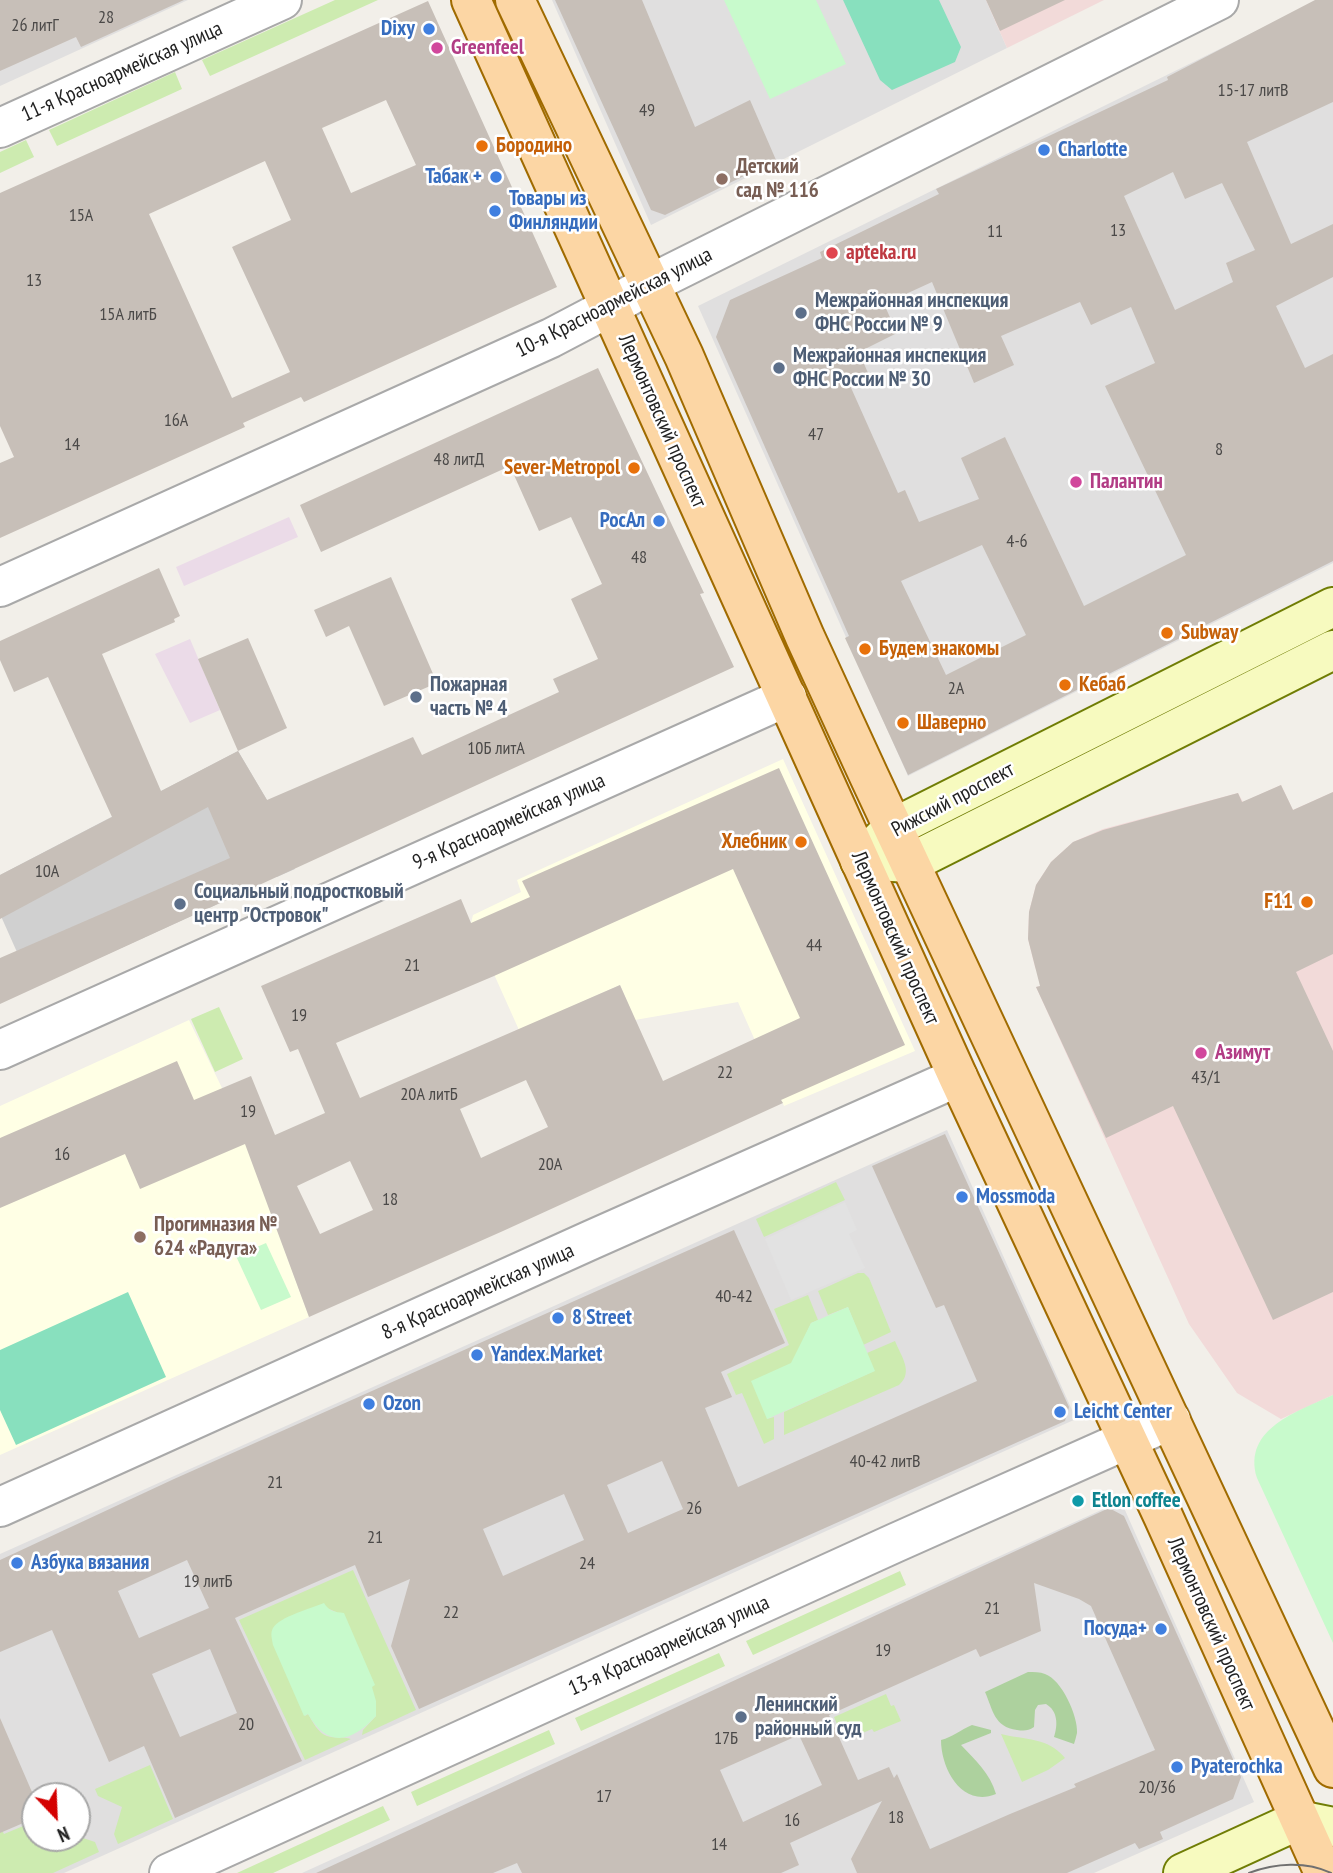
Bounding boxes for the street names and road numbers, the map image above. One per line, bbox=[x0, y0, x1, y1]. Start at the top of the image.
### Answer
street label: 11-я Красноармейская улица bbox=[18, 16, 226, 128]
street label: 10-я Красноармейская улица bbox=[512, 242, 716, 364]
street label: Лермонтовский проспект bbox=[612, 330, 712, 512]
street label: Рижский проспект bbox=[887, 757, 1019, 843]
street label: 9-я Красноармейская улица bbox=[409, 768, 609, 876]
street label: Лермонтовский проспект bbox=[845, 847, 945, 1029]
street label: 8-я Красноармейская улица bbox=[378, 1238, 578, 1346]
street label: Лермонтовский проспект bbox=[1161, 1533, 1261, 1715]
street label: 13-я Красноармейская улица bbox=[565, 1590, 773, 1702]

